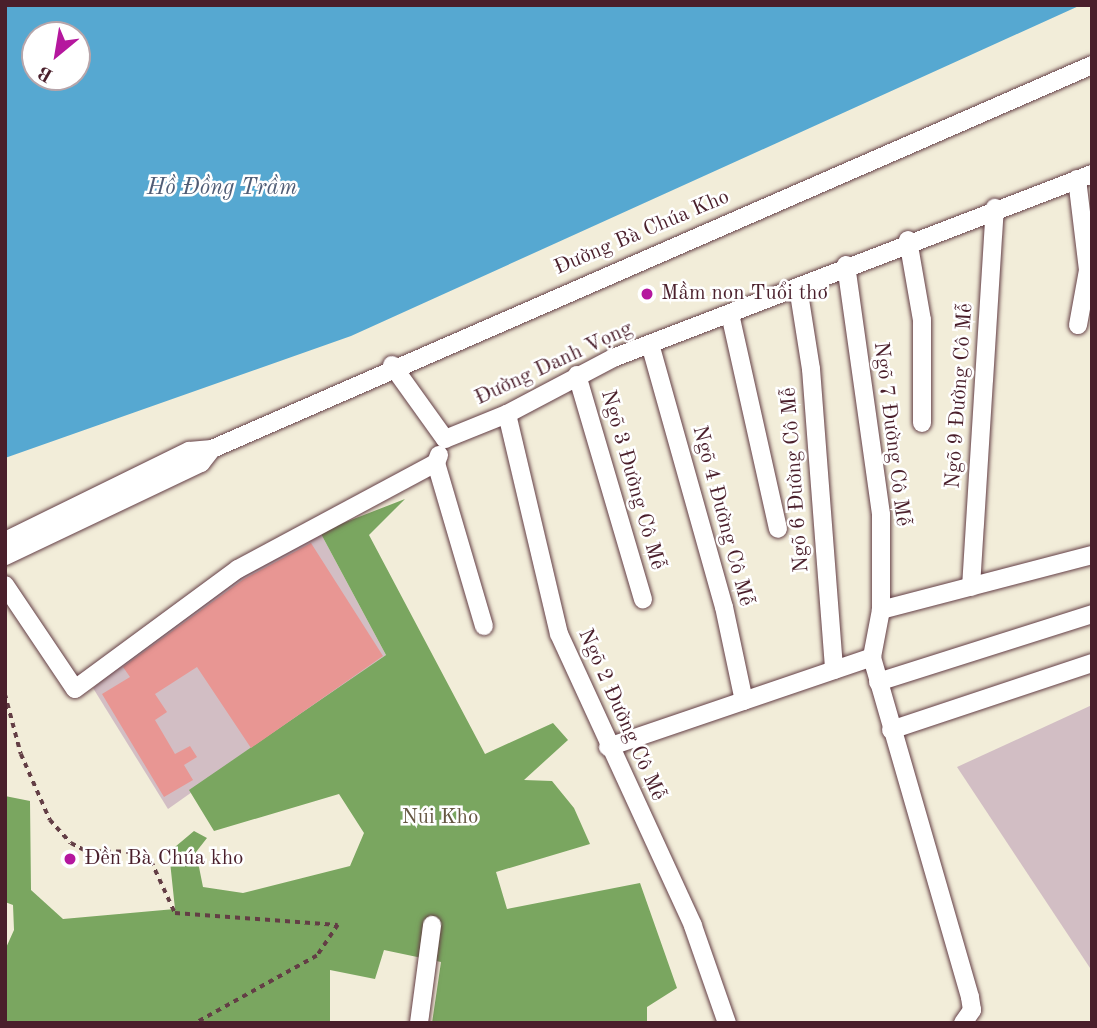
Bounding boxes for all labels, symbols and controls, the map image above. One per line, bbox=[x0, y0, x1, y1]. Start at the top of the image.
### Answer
north arrow bbox=[21, 21, 91, 91]
text: B bbox=[36, 61, 57, 84]
water label: Hồ Đồng Trầm bbox=[147, 174, 297, 202]
street label: Đường Bà Chúa Kho bbox=[551, 185, 733, 281]
place label: Mầm non Tuổi thơ bbox=[661, 281, 828, 307]
marker: Mầm non Tuổi thơ bbox=[639, 286, 655, 302]
street label: Ngõ 9 Đường Cô Mễ bbox=[941, 302, 979, 490]
street label: Đường Danh Vọng bbox=[471, 316, 637, 412]
street label: Ngõ 7 Đường Cô Mễ bbox=[867, 340, 915, 528]
street label: Ngõ 6 Đường Cô Mễ bbox=[777, 386, 815, 574]
street label: Ngõ 3 Đường Cô Mễ bbox=[594, 387, 670, 573]
street label: Ngõ 4 Đường Cô Mễ bbox=[686, 423, 758, 609]
street label: Ngõ 2 Đường Cô Mễ bbox=[572, 625, 670, 805]
park label: Núi Kho bbox=[402, 805, 478, 831]
place label: Đền Bà Chúa kho bbox=[84, 846, 243, 872]
marker: Đền Bà Chúa kho bbox=[62, 851, 78, 867]

